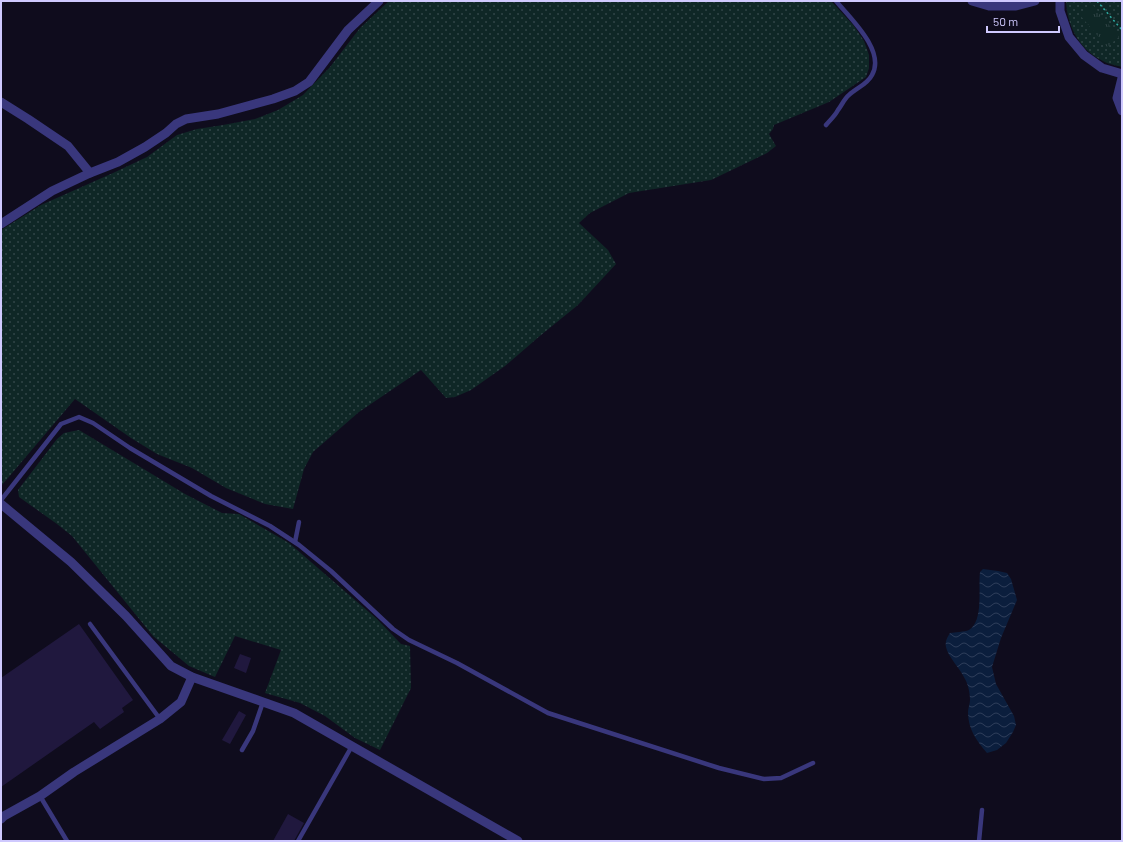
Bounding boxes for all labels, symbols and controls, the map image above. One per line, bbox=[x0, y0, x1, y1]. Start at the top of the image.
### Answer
scale bar bbox=[987, 8, 1059, 34]
text: 50 m bbox=[993, 14, 1018, 28]

